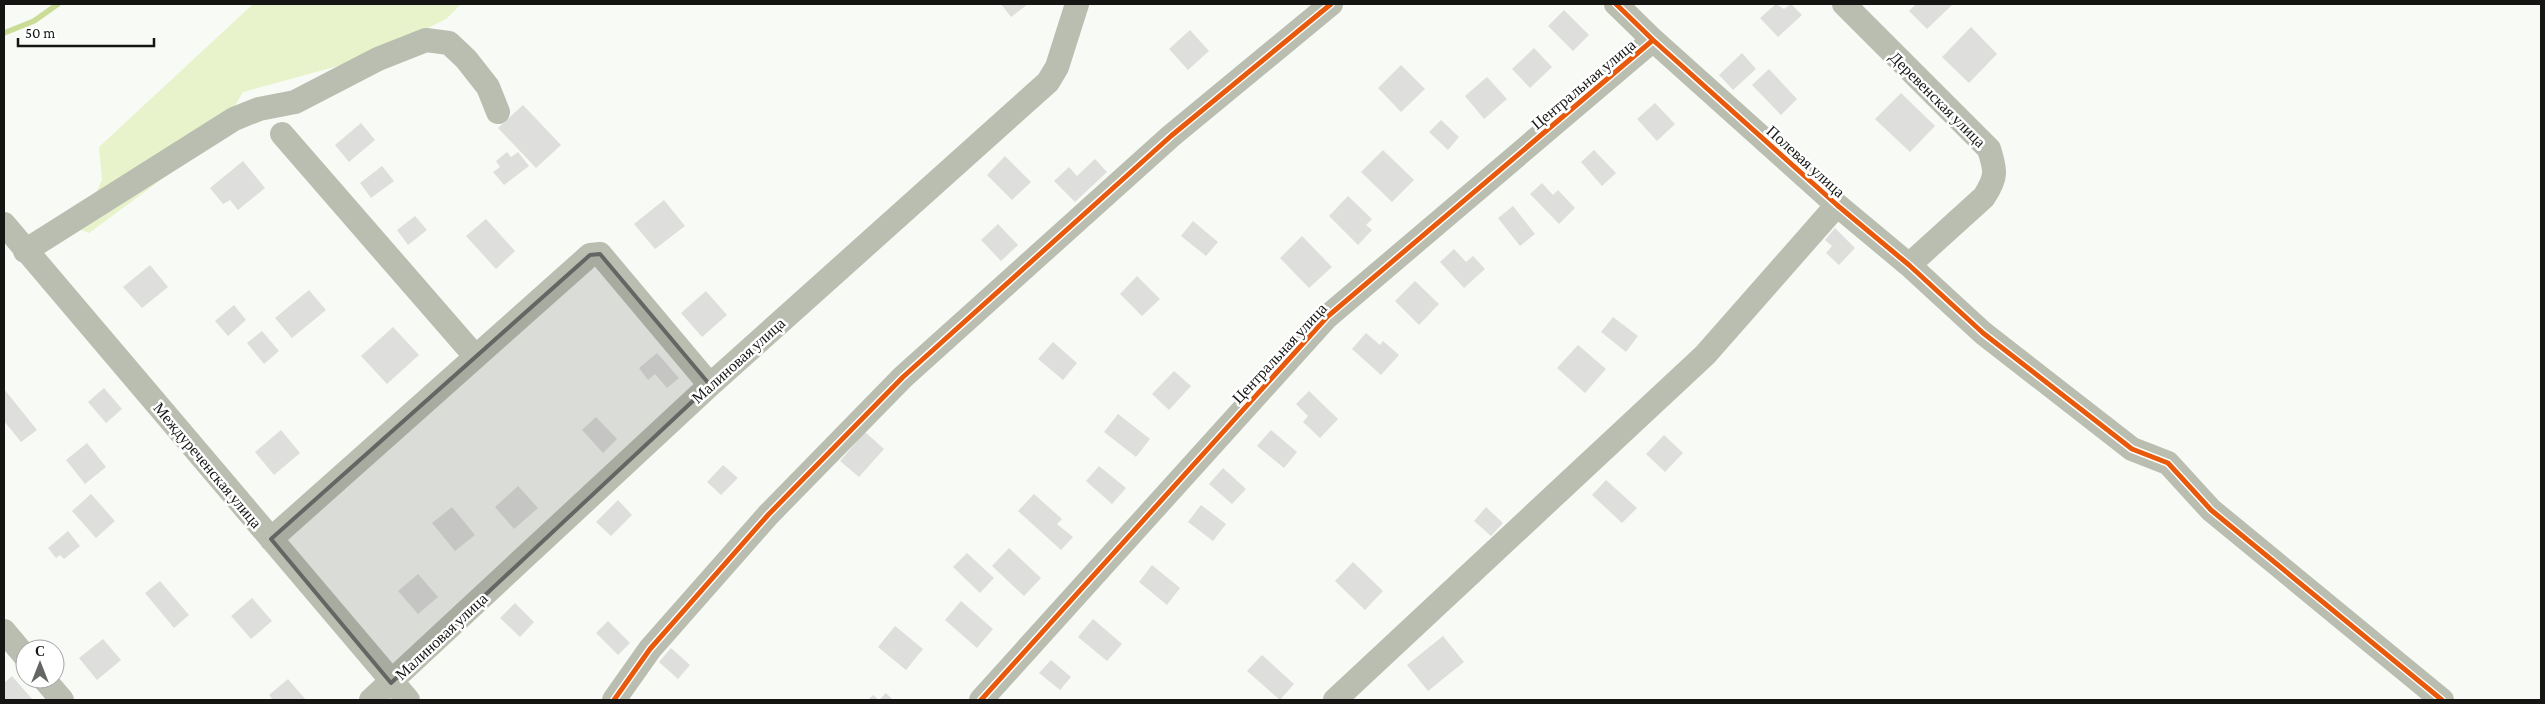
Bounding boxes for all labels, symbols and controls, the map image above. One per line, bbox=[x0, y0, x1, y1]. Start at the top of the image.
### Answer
scale bar bbox=[18, 15, 154, 47]
text: 50 m bbox=[25, 25, 55, 41]
street label: Центральная улица bbox=[1528, 36, 1639, 134]
street label: Деревенская улица bbox=[1886, 48, 1989, 151]
street label: Полевая улица bbox=[1763, 122, 1848, 201]
street label: Центральная улица bbox=[1229, 300, 1331, 408]
street label: Малиновая улица bbox=[688, 314, 789, 407]
street label: Междуреченская улица bbox=[149, 399, 265, 532]
street label: Малиновая улица bbox=[392, 590, 491, 684]
north arrow bbox=[15, 639, 65, 689]
text: С bbox=[35, 643, 45, 659]

